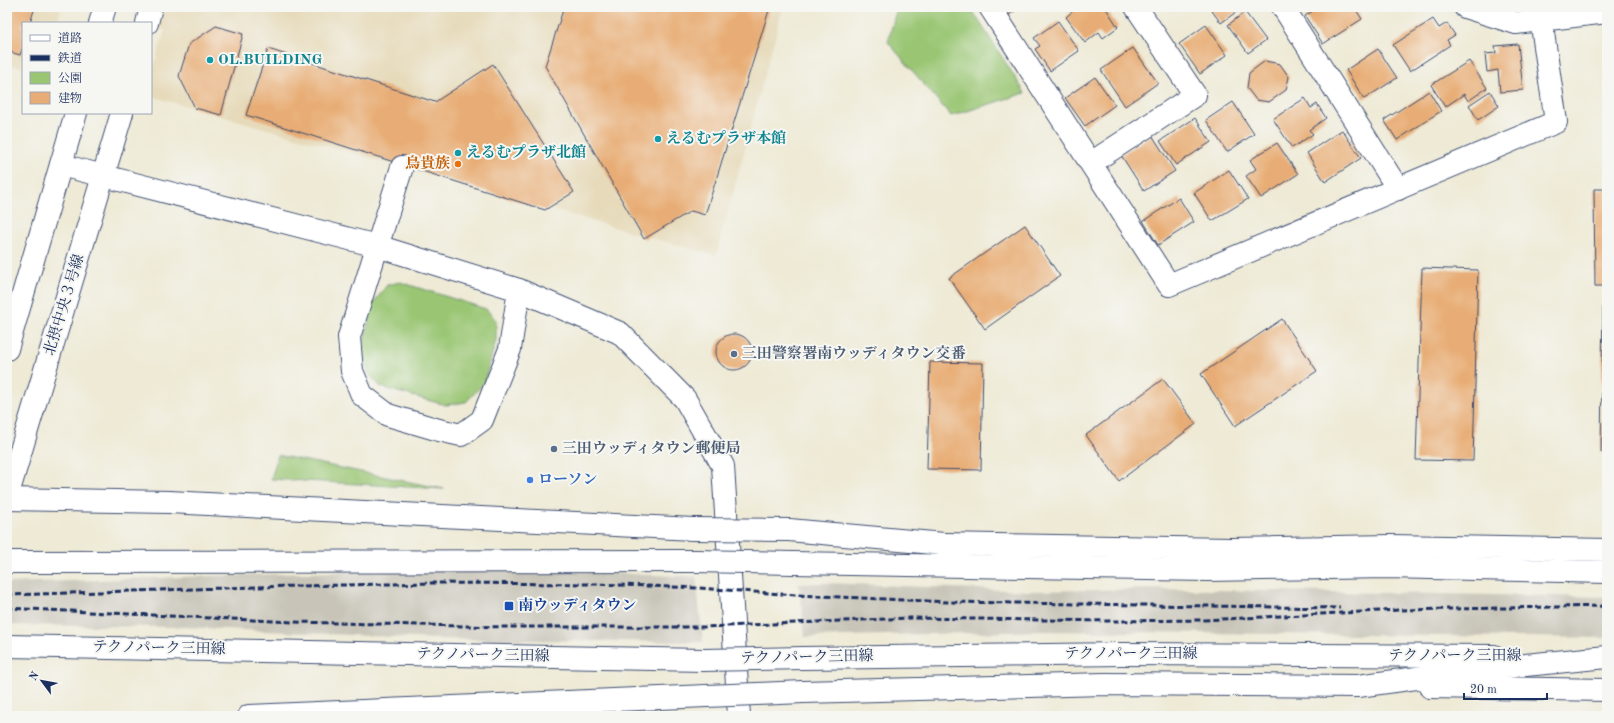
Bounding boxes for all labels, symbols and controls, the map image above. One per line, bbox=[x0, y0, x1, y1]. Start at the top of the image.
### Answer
legend bbox=[22, 22, 152, 114]
text: 道路 bbox=[58, 31, 82, 45]
text: 鉄道 bbox=[57, 51, 82, 65]
place label: OL.BUILDING bbox=[218, 53, 323, 68]
marker: OL.BUILDING bbox=[205, 55, 215, 65]
text: 公園 bbox=[58, 72, 82, 85]
text: 建物 bbox=[58, 91, 82, 105]
place label: えるむプラザ本館 bbox=[666, 130, 786, 147]
marker: えるむプラザ本館 bbox=[653, 134, 663, 144]
place label: えるむプラザ北館 bbox=[466, 144, 586, 161]
marker: えるむプラザ北館 bbox=[453, 148, 463, 158]
place label: 鳥貴族 bbox=[405, 155, 450, 172]
marker: 鳥貴族 bbox=[453, 159, 463, 169]
street label: 北摂中央３号線 bbox=[41, 252, 88, 357]
place label: 三田警察署南ウッディタウン交番 bbox=[742, 345, 967, 362]
marker: 三田警察署南ウッディタウン交番 bbox=[729, 349, 739, 359]
place label: 三田ウッディタウン郵便局 bbox=[562, 440, 741, 457]
marker: 三田ウッディタウン郵便局 bbox=[549, 444, 559, 454]
place label: ローソン bbox=[538, 472, 597, 488]
marker: ローソン bbox=[525, 475, 535, 485]
place label: 南ウッディタウン bbox=[518, 597, 637, 614]
marker: 南ウッディタウン bbox=[503, 600, 515, 612]
street label: テクノパーク三田線 bbox=[92, 638, 226, 658]
street label: テクノパーク三田線 bbox=[416, 645, 550, 665]
street label: テクノパーク三田線 bbox=[1065, 645, 1197, 662]
street label: テクノパーク三田線 bbox=[740, 647, 874, 667]
street label: テクノパーク三田線 bbox=[1389, 647, 1521, 664]
north arrow bbox=[22, 661, 62, 701]
text: N bbox=[28, 670, 42, 683]
scale bar bbox=[1464, 675, 1547, 701]
text: 20 m bbox=[1470, 684, 1497, 696]

